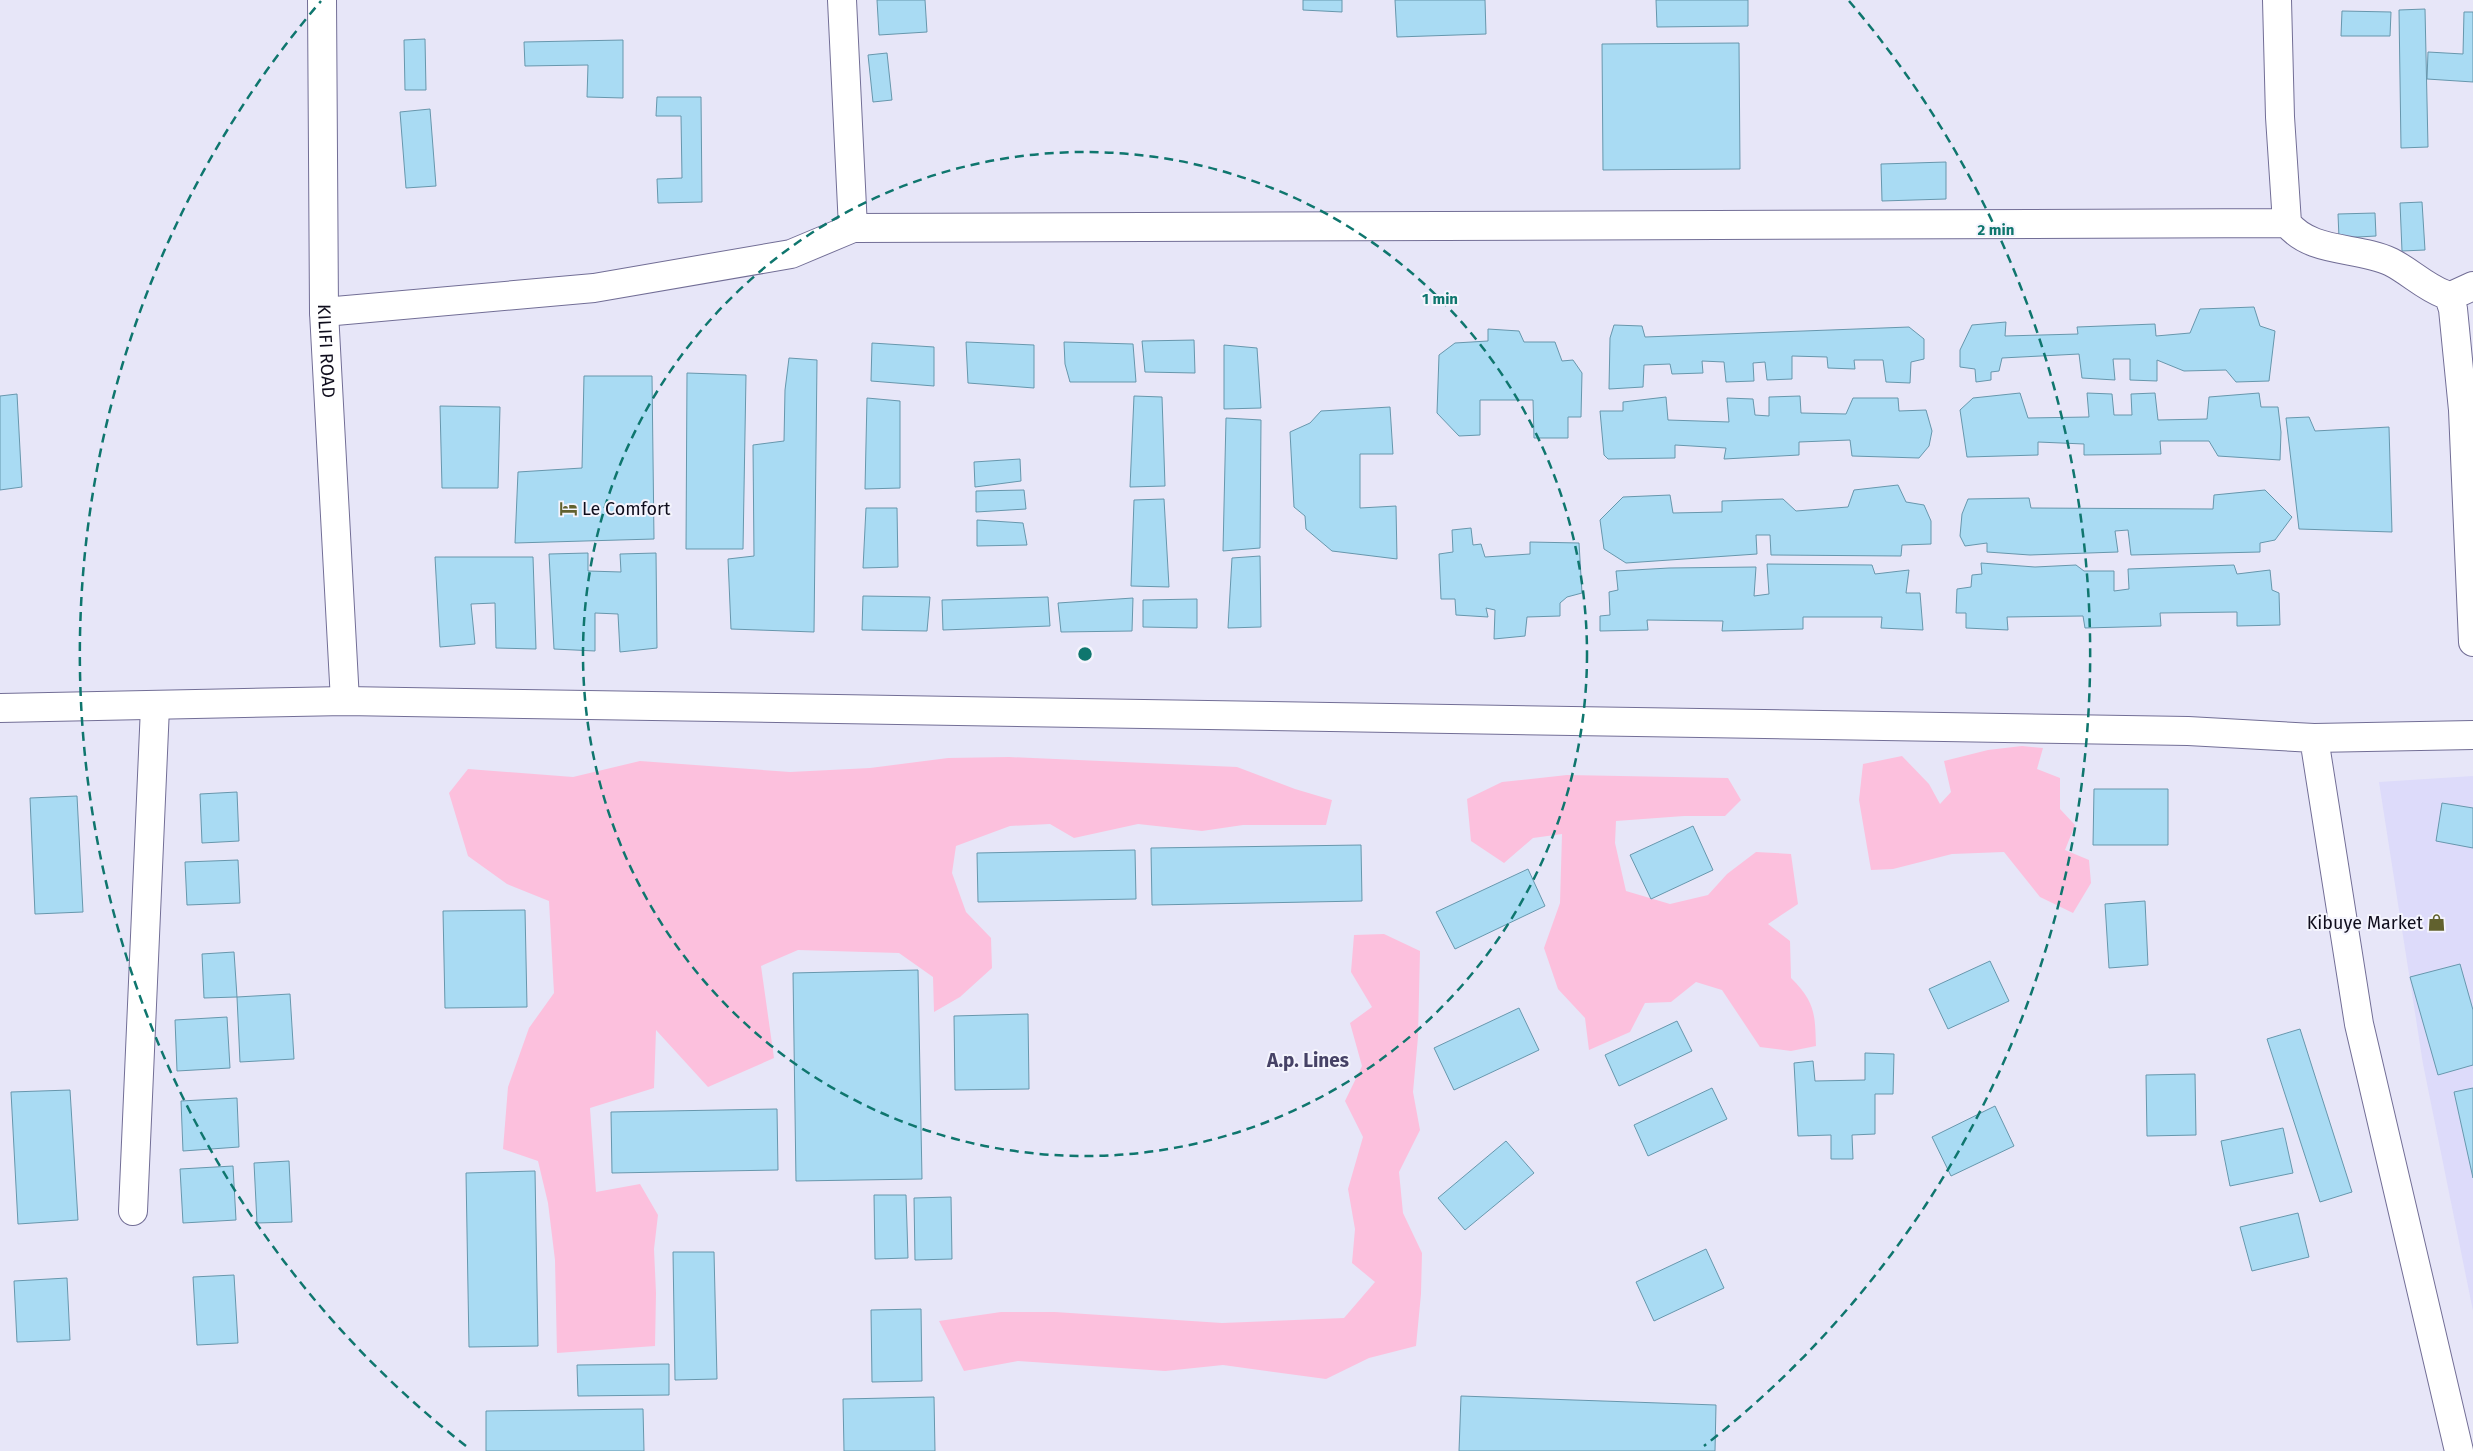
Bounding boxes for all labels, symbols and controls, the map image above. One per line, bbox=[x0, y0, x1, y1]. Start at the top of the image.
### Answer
text: 2 min bbox=[1978, 221, 2014, 239]
text: 1 min bbox=[1422, 290, 1458, 308]
street label: KILIFI ROAD bbox=[313, 304, 340, 399]
place label: Le Comfort bbox=[582, 498, 671, 520]
hotel icon: Le Comfort bbox=[558, 499, 578, 519]
centre of rings bbox=[1076, 645, 1094, 663]
place label: Kibuye Market bbox=[2307, 912, 2423, 934]
shop icon: Kibuye Market bbox=[2427, 913, 2447, 933]
district label: A.p. Lines bbox=[1266, 1049, 1349, 1072]

